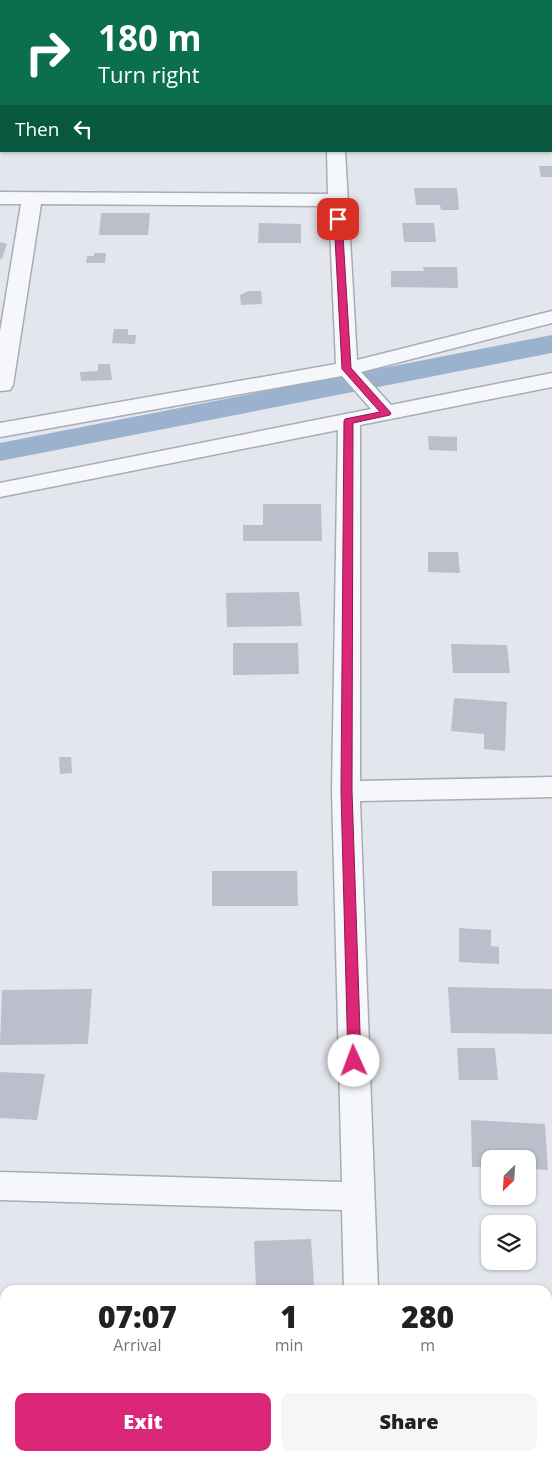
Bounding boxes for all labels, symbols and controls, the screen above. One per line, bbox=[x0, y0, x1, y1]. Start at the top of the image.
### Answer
text: 180 m bbox=[98, 14, 202, 61]
icon: right bbox=[15, 20, 80, 85]
text: Turn right bbox=[98, 59, 200, 89]
icon: left bbox=[69, 115, 97, 143]
text: Then bbox=[15, 116, 59, 142]
pin bbox=[317, 198, 359, 240]
icon: arrive bbox=[324, 205, 352, 233]
position arrow bbox=[327, 1034, 379, 1086]
north arrow bbox=[481, 1150, 536, 1205]
map controls bbox=[481, 1150, 536, 1270]
button: layers bbox=[481, 1215, 536, 1270]
text: 07:07 bbox=[98, 1296, 177, 1337]
text: 1 bbox=[280, 1296, 298, 1337]
text: 280 bbox=[401, 1296, 454, 1337]
text: Arrival bbox=[113, 1334, 161, 1356]
text: min bbox=[275, 1334, 303, 1356]
text: m bbox=[420, 1334, 435, 1356]
button: Exit bbox=[15, 1393, 271, 1451]
button: Share bbox=[281, 1393, 537, 1451]

